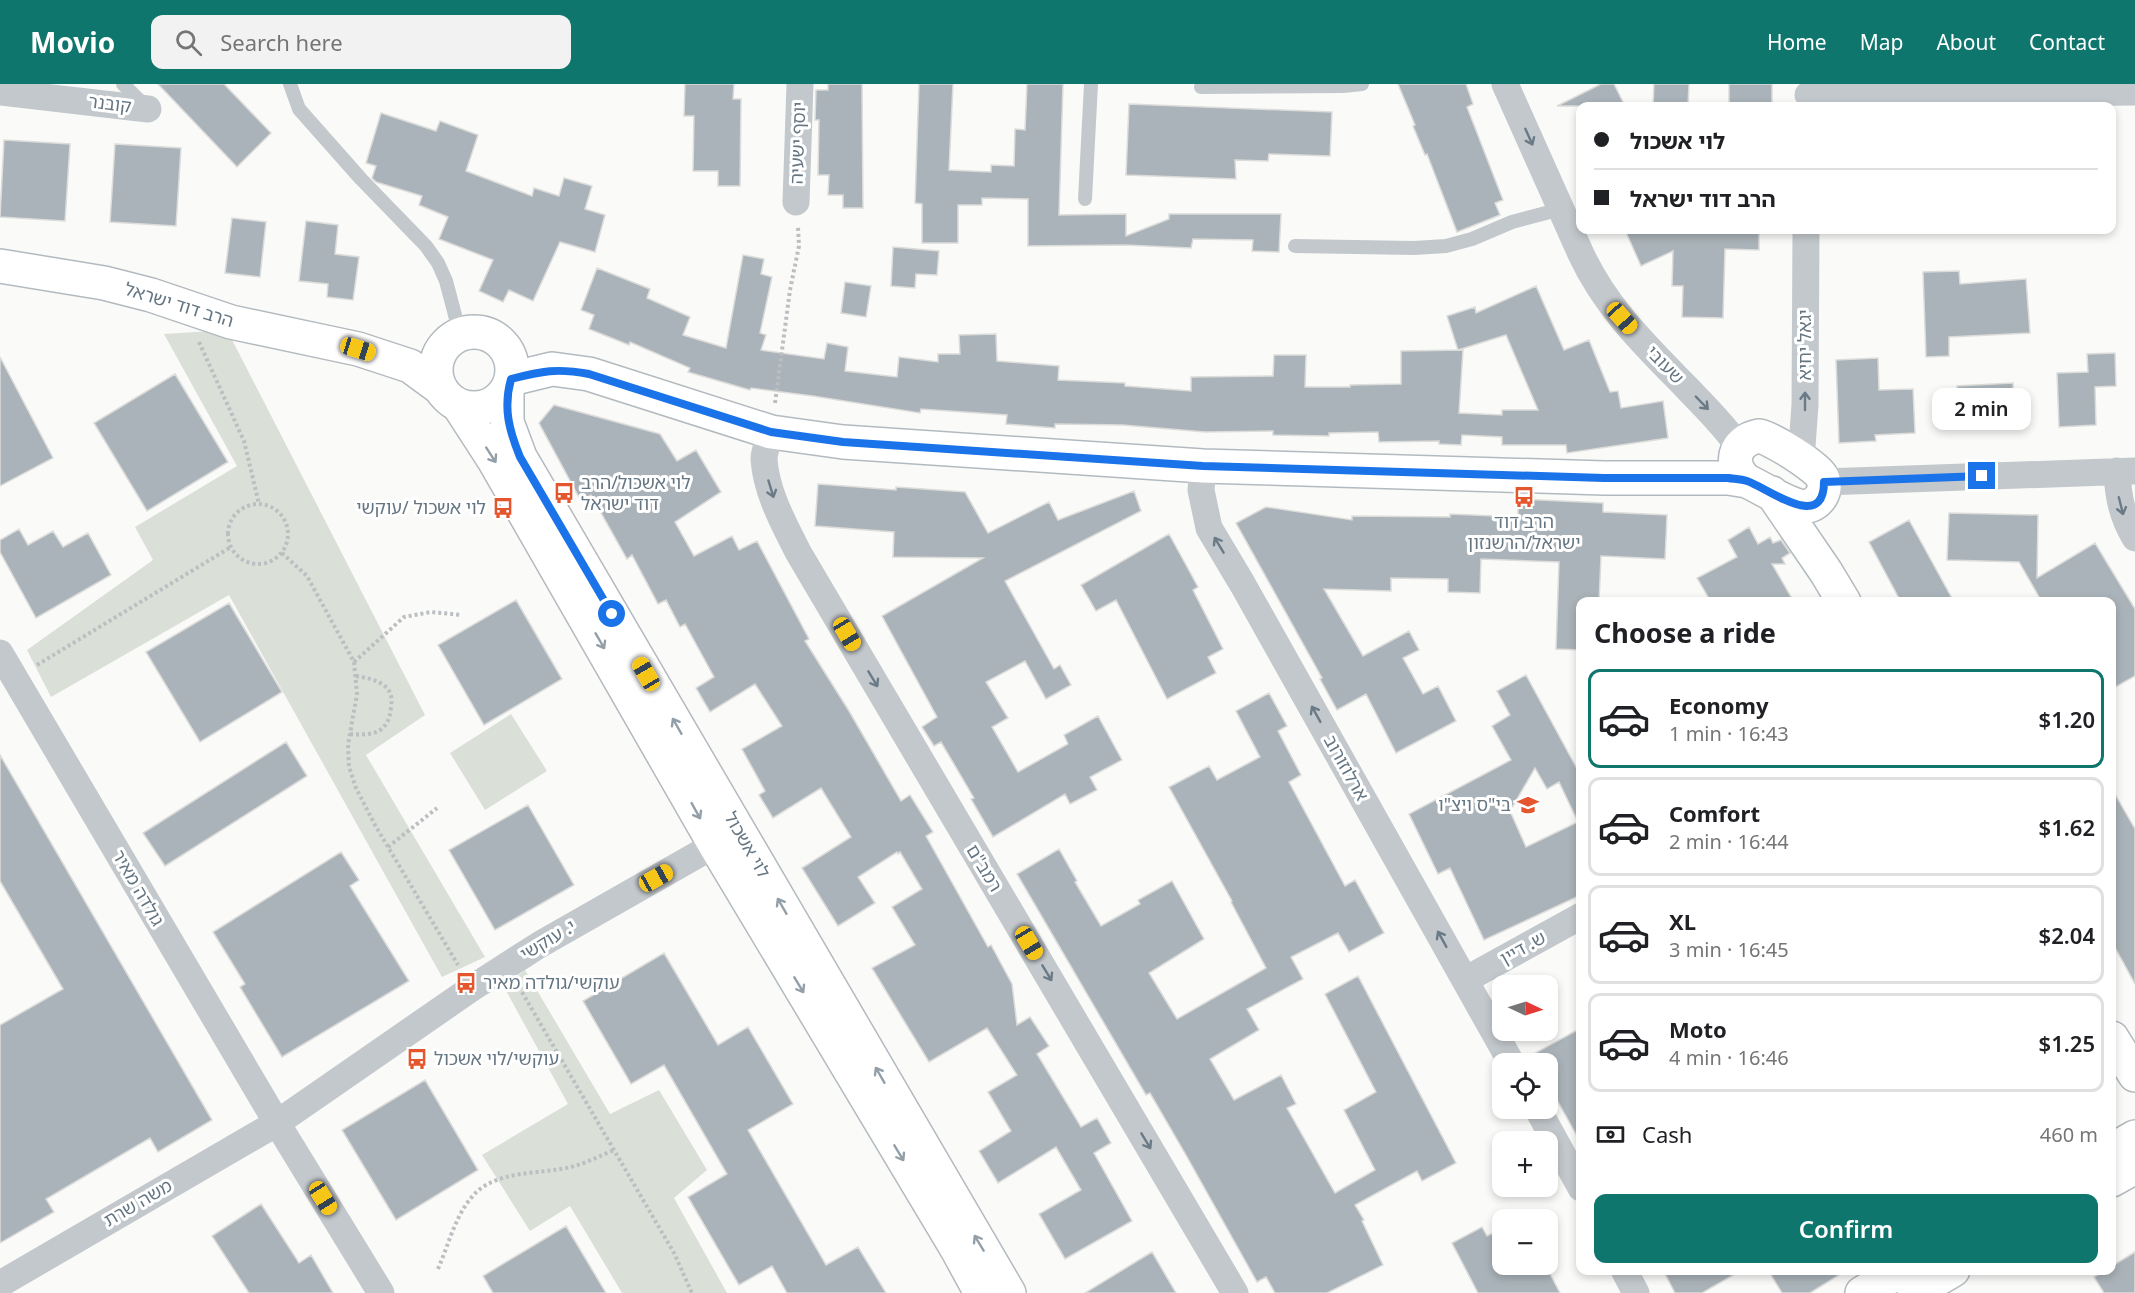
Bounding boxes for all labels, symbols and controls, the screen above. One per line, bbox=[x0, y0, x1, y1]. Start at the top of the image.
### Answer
search box bbox=[151, 15, 571, 69]
text: Movio bbox=[30, 23, 115, 61]
icon: search bbox=[172, 26, 205, 59]
text: Search here bbox=[220, 27, 343, 57]
text: Home bbox=[1767, 28, 1827, 56]
text: Map bbox=[1860, 28, 1903, 56]
text: About bbox=[1936, 28, 1996, 56]
text: Contact bbox=[2029, 28, 2105, 56]
street label: קובנר bbox=[87, 88, 133, 118]
street label: יוסף ישעיה bbox=[784, 101, 810, 185]
text: לוי אשכול bbox=[1630, 125, 1725, 155]
one-way arrow bbox=[1524, 128, 1535, 146]
text: הרב דוד ישראל bbox=[1630, 183, 1776, 213]
street label: הרב דוד ישראל bbox=[122, 276, 237, 332]
car bbox=[1603, 299, 1641, 337]
street label: יגאל יחיא bbox=[1792, 309, 1816, 381]
car bbox=[338, 335, 378, 363]
street label: שעובי bbox=[1642, 340, 1690, 389]
callout: 2 min bbox=[1932, 389, 2032, 431]
one-way arrow bbox=[1799, 392, 1810, 412]
text: 2 min bbox=[1954, 395, 2009, 422]
one-way arrow bbox=[1695, 396, 1709, 411]
one-way arrow bbox=[485, 446, 497, 463]
route end bbox=[1968, 462, 1995, 489]
place label: לוי אשכול/הרב דוד ישראל bbox=[581, 470, 691, 515]
one-way arrow bbox=[766, 479, 777, 498]
bus stop icon: לוי אשכול/הרב דוד ישראל bbox=[552, 481, 576, 505]
bus stop icon: הרב דוד ישראל/הרשנזון bbox=[1512, 485, 1536, 509]
place label: לוי אשכול /עוקשי bbox=[356, 495, 486, 519]
bus stop icon: לוי אשכול /עוקשי bbox=[491, 496, 515, 520]
one-way arrow bbox=[2116, 496, 2127, 515]
place label: הרב דוד ישראל/הרשנזון bbox=[1467, 509, 1581, 554]
one-way arrow bbox=[1212, 537, 1224, 554]
route start bbox=[598, 600, 625, 627]
car bbox=[830, 614, 864, 654]
text: Choose a ride bbox=[1594, 614, 1776, 651]
one-way arrow bbox=[594, 632, 606, 649]
car bbox=[629, 654, 663, 694]
one-way arrow bbox=[867, 670, 879, 687]
text: Economy bbox=[1669, 690, 1768, 720]
icon: car bbox=[1597, 692, 1651, 746]
text: $1.20 bbox=[2039, 704, 2095, 734]
one-way arrow bbox=[1310, 706, 1322, 723]
one-way arrow bbox=[671, 718, 683, 735]
text: 1 min · 16:43 bbox=[1669, 720, 1789, 747]
street label: ארלוזורוב bbox=[1319, 730, 1375, 805]
place label: בי"ס ויצ"ו bbox=[1438, 792, 1511, 816]
school or university icon: בי"ס ויצ"ו bbox=[1516, 793, 1540, 817]
text: Comfort bbox=[1669, 798, 1760, 828]
icon: car bbox=[1597, 800, 1651, 854]
one-way arrow bbox=[690, 802, 702, 819]
street label: לוי אשכול bbox=[719, 807, 776, 882]
text: $1.62 bbox=[2039, 812, 2095, 842]
text: 2 min · 16:44 bbox=[1669, 828, 1789, 855]
street label: רמב"ם bbox=[961, 839, 1008, 896]
street label: גולדה מאיר bbox=[107, 845, 170, 930]
car bbox=[636, 861, 676, 895]
one-way arrow bbox=[776, 898, 788, 915]
text: XL bbox=[1669, 906, 1696, 936]
icon: car bbox=[1597, 908, 1651, 962]
street label: י. עוקשי bbox=[515, 913, 580, 965]
text: $2.04 bbox=[2039, 920, 2095, 950]
car bbox=[1012, 923, 1046, 963]
street label: ש. דיין bbox=[1495, 925, 1550, 969]
one-way arrow bbox=[1436, 931, 1448, 948]
text: 3 min · 16:45 bbox=[1669, 936, 1789, 963]
one-way arrow bbox=[1041, 964, 1053, 981]
place label: עוקשי/גולדה מאיר bbox=[483, 970, 620, 994]
bus stop icon: עוקשי/גולדה מאיר bbox=[454, 971, 478, 995]
north arrow bbox=[1492, 975, 1558, 1041]
map controls bbox=[1492, 975, 1558, 1275]
one-way arrow bbox=[793, 976, 805, 993]
text: Moto bbox=[1669, 1014, 1727, 1044]
icon: car bbox=[1597, 1016, 1651, 1070]
text: $1.25 bbox=[2039, 1028, 2095, 1058]
text: 4 min · 16:46 bbox=[1669, 1044, 1789, 1071]
place label: עוקשי/לוי אשכול bbox=[434, 1046, 559, 1070]
bus stop icon: עוקשי/לוי אשכול bbox=[405, 1047, 429, 1071]
button: locate bbox=[1492, 1053, 1558, 1119]
one-way arrow bbox=[874, 1067, 886, 1084]
icon: cash bbox=[1594, 1118, 1627, 1151]
text: Cash bbox=[1642, 1119, 1692, 1149]
text: 460 m bbox=[2040, 1121, 2098, 1148]
button: + bbox=[1492, 1131, 1558, 1197]
one-way arrow bbox=[1140, 1132, 1152, 1149]
one-way arrow bbox=[893, 1144, 905, 1161]
street label: משה שרת bbox=[99, 1173, 176, 1231]
car bbox=[306, 1178, 340, 1218]
button: Confirm bbox=[1594, 1194, 2098, 1263]
button: − bbox=[1492, 1209, 1558, 1275]
one-way arrow bbox=[972, 1235, 984, 1252]

